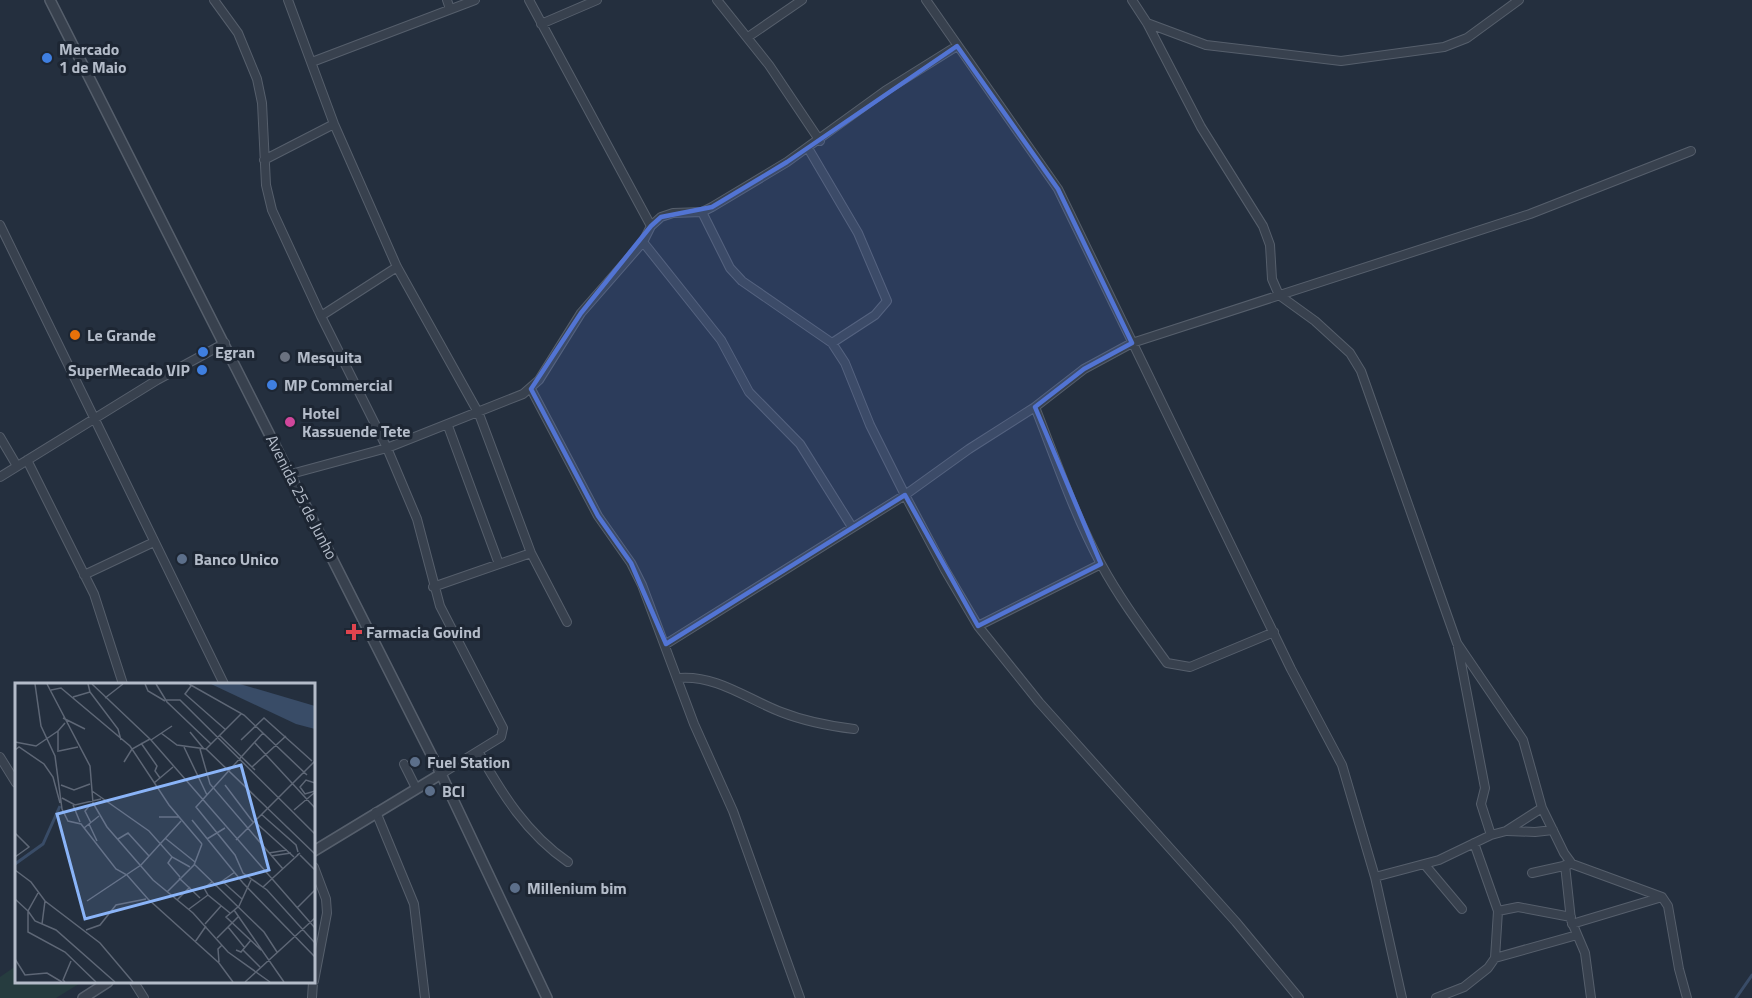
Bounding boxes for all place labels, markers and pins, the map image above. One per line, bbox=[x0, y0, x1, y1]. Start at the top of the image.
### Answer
place label: Mercado 1 de Maio bbox=[59, 37, 127, 79]
marker: Mercado 1 de Maio bbox=[40, 51, 54, 65]
place label: Le Grande bbox=[87, 323, 156, 347]
marker: Le Grande bbox=[68, 328, 82, 342]
place label: Egran bbox=[215, 340, 255, 364]
marker: Egran bbox=[196, 345, 210, 359]
place label: Mesquita bbox=[297, 345, 362, 369]
marker: Mesquita bbox=[278, 350, 292, 364]
place label: SuperMecado VIP bbox=[68, 358, 191, 382]
marker: SuperMecado VIP bbox=[195, 363, 209, 377]
place label: MP Commercial bbox=[284, 373, 392, 397]
marker: MP Commercial bbox=[265, 378, 279, 392]
place label: Hotel Kassuende Tete bbox=[302, 401, 410, 443]
marker: Hotel Kassuende Tete bbox=[283, 415, 297, 429]
place label: Banco Unico bbox=[194, 547, 279, 571]
marker: Banco Unico bbox=[175, 552, 189, 566]
place label: Farmacia Govind bbox=[366, 620, 481, 644]
marker: Farmacia Govind bbox=[347, 625, 361, 639]
place label: Fuel Station bbox=[427, 750, 510, 774]
marker: Fuel Station bbox=[408, 755, 422, 769]
place label: BCI bbox=[442, 779, 465, 803]
marker: BCI bbox=[423, 784, 437, 798]
place label: Millenium bim bbox=[527, 876, 627, 900]
marker: Millenium bim bbox=[508, 881, 522, 895]

